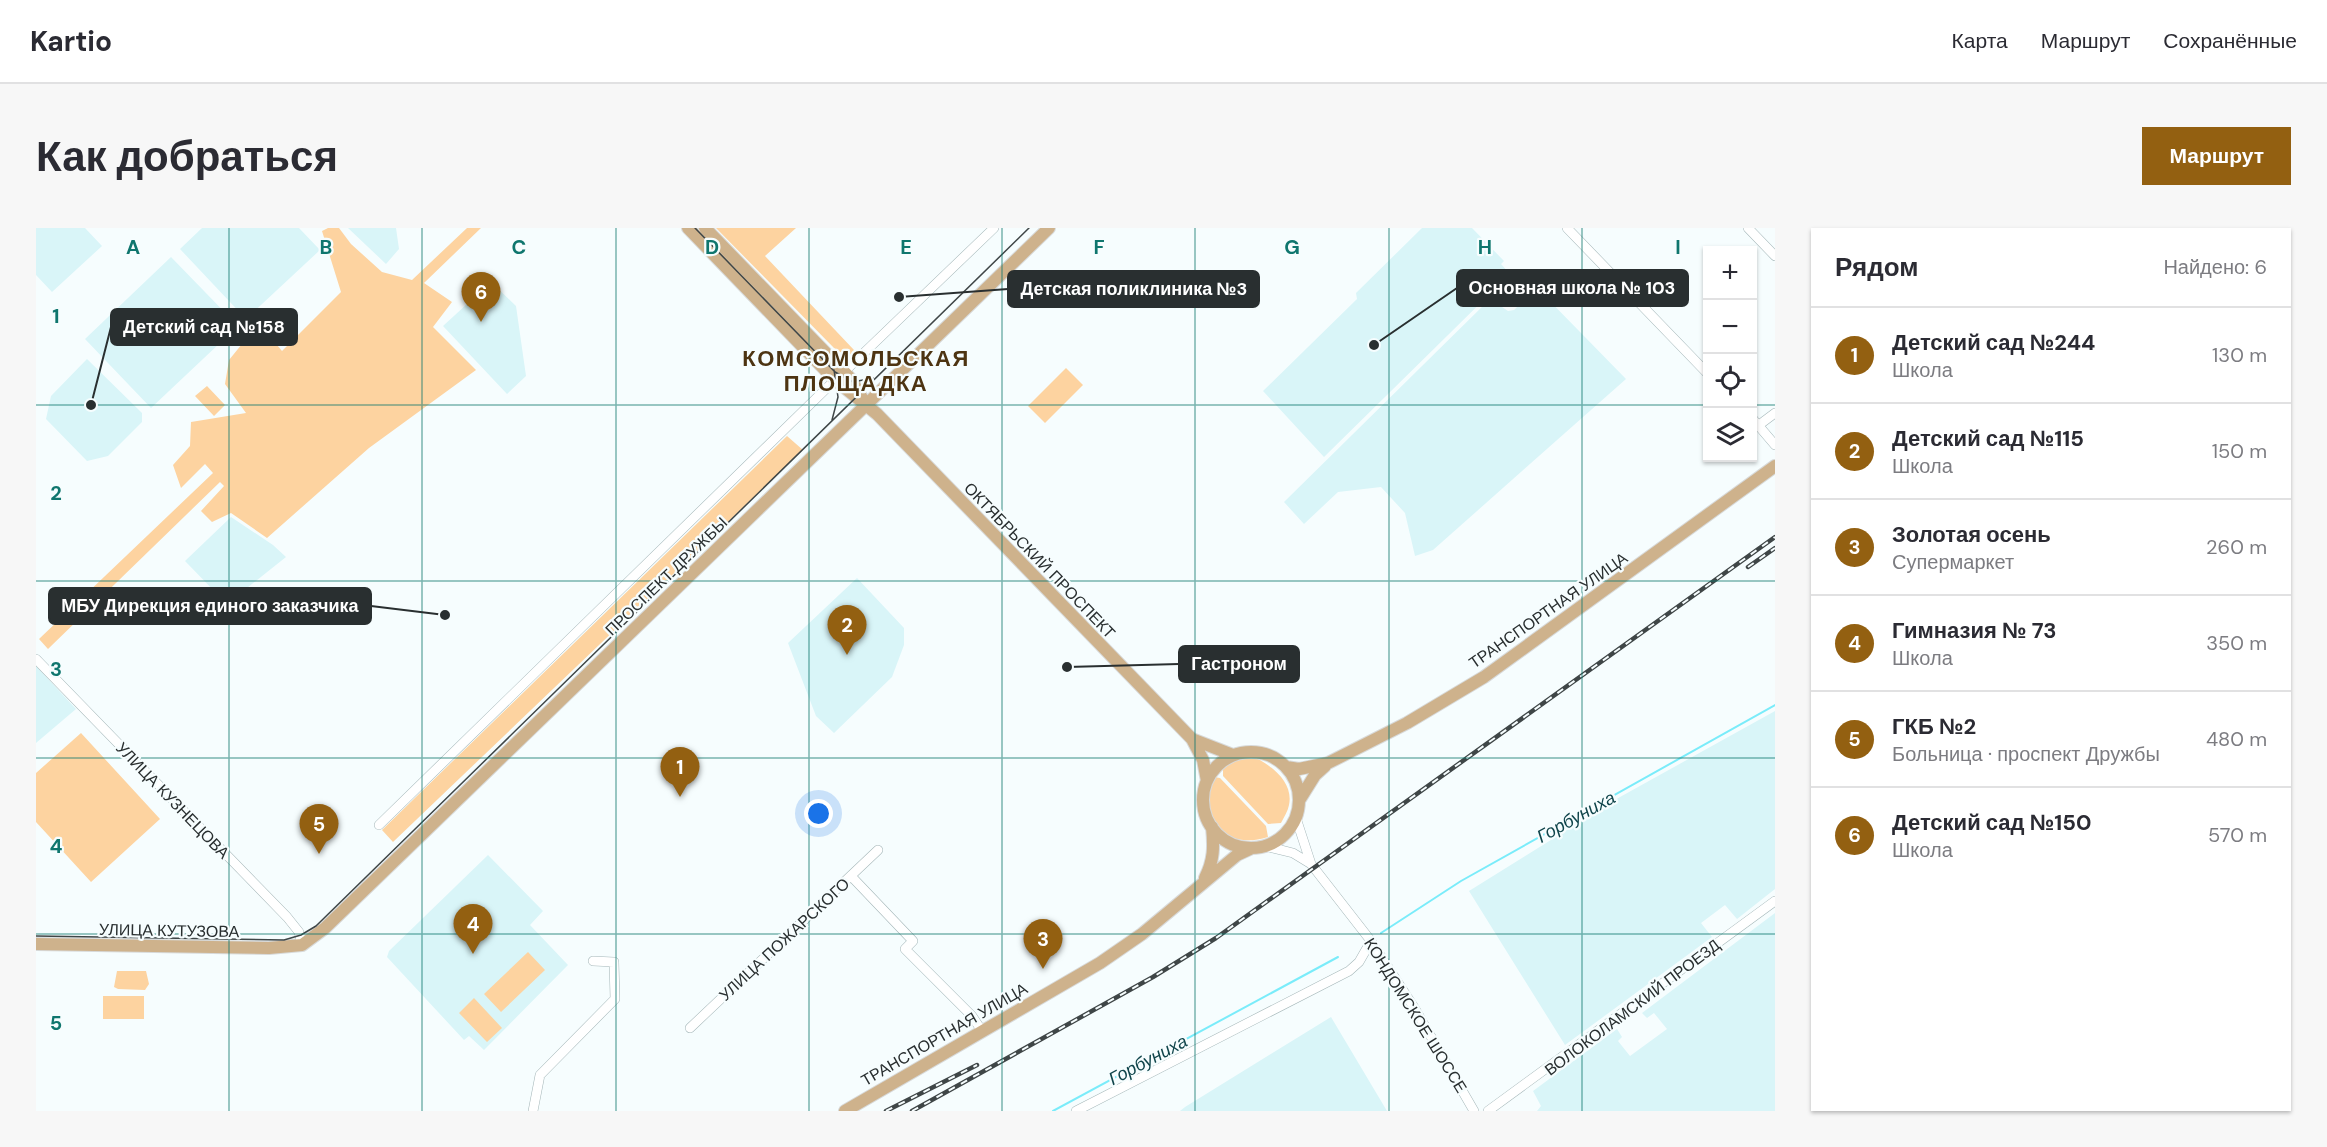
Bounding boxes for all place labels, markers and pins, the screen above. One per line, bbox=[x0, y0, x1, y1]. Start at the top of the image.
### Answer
callout: Основная школа № 103 bbox=[1457, 270, 1688, 306]
callout: Детская поликлиника №3 bbox=[1008, 271, 1259, 307]
pin: 6 bbox=[462, 272, 500, 322]
callout: Детский сад №158 bbox=[111, 309, 297, 345]
callout: МБУ Дирекция единого заказчика bbox=[49, 588, 371, 624]
pin: 2 bbox=[828, 606, 866, 655]
callout: Гастроном bbox=[1179, 646, 1299, 682]
pin: 1 bbox=[660, 748, 700, 797]
pin: 5 bbox=[300, 804, 338, 854]
pin: 4 bbox=[454, 904, 492, 954]
pin: 3 bbox=[1024, 920, 1062, 969]

